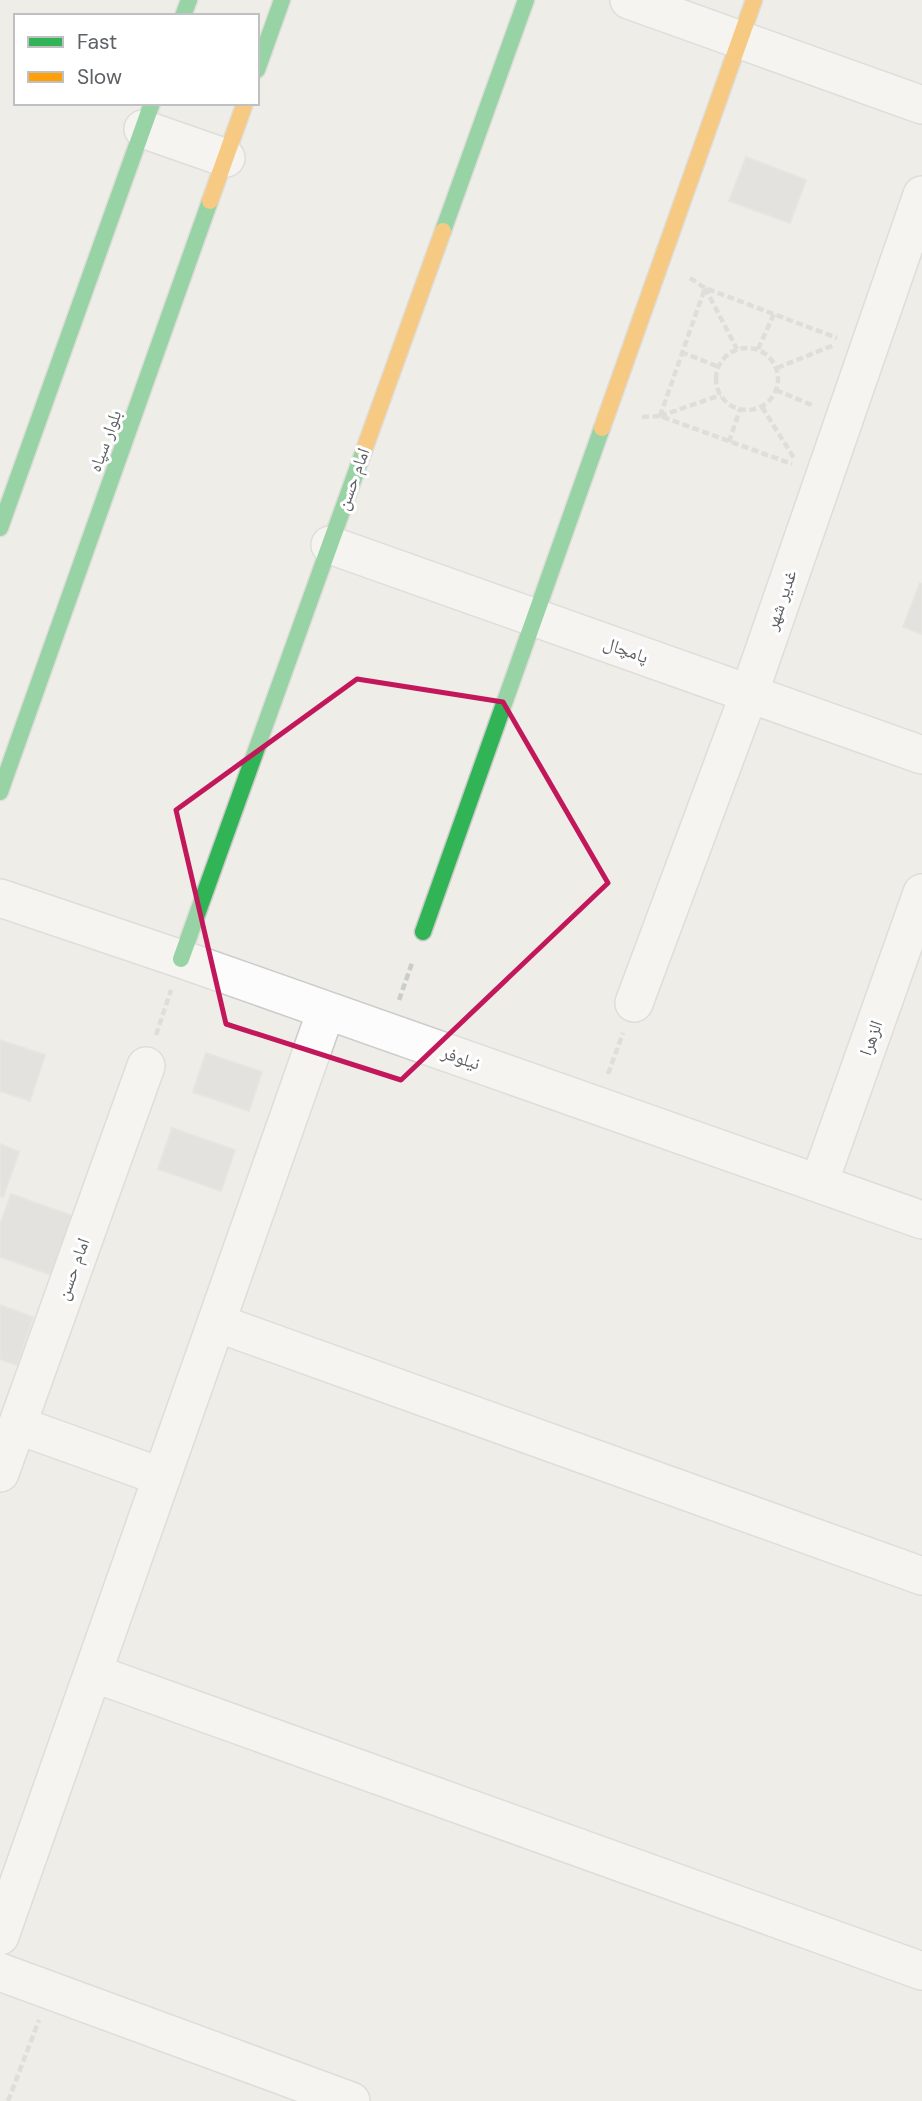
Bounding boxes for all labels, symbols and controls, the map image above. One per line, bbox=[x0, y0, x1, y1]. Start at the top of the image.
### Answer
legend bbox=[14, 14, 259, 105]
text: Fast bbox=[77, 28, 117, 56]
text: Slow bbox=[77, 63, 122, 91]
street label: بلوار سپاه bbox=[83, 407, 127, 475]
street label: امام حسن bbox=[331, 445, 375, 513]
street label: غدیر شهر bbox=[759, 567, 802, 634]
street label: پامچال bbox=[600, 631, 652, 669]
street label: الزهرا bbox=[854, 1017, 888, 1059]
street label: نیلوفر bbox=[438, 1040, 483, 1076]
street label: امام حسن bbox=[51, 1235, 95, 1303]

